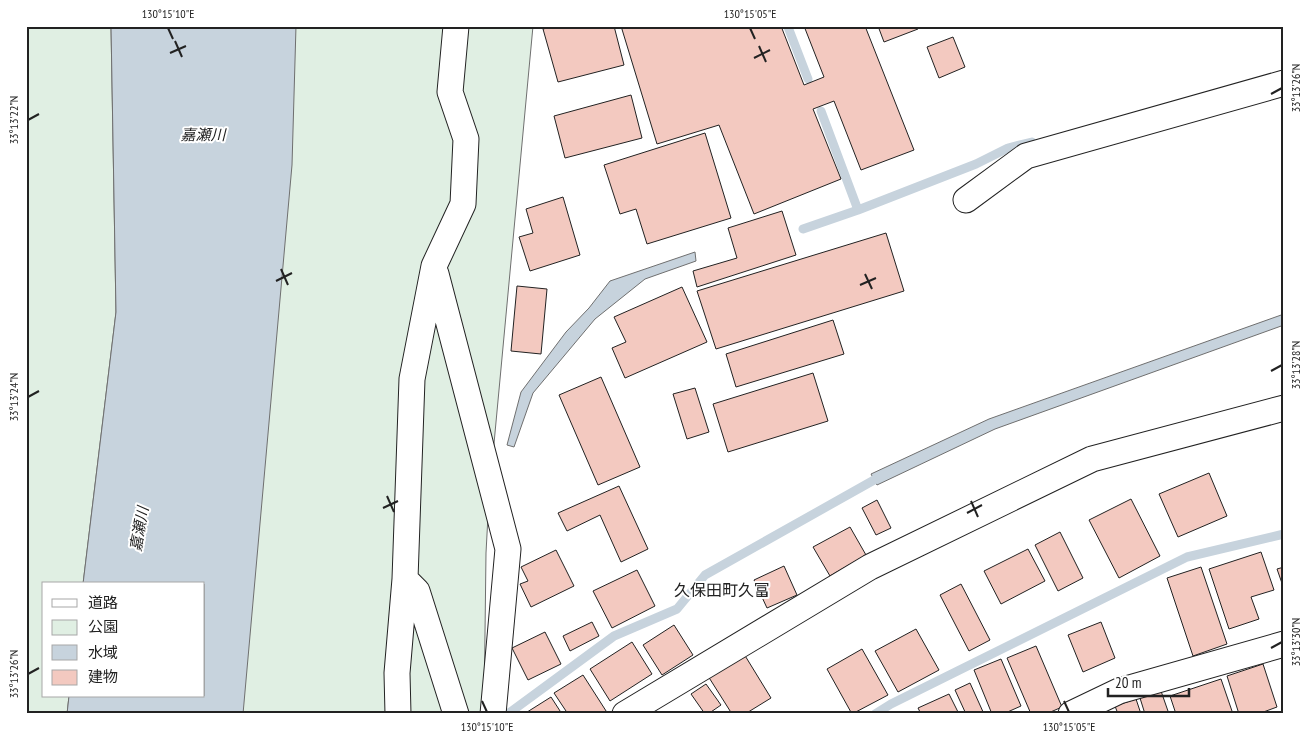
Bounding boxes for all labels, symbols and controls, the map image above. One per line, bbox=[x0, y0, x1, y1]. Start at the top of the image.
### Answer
text: 130°15'10"E bbox=[142, 6, 194, 21]
text: 130°15'05"E bbox=[724, 6, 776, 21]
text: 33°13'26"N bbox=[1288, 64, 1303, 112]
text: 33°13'22"N bbox=[6, 96, 21, 144]
water label: 嘉瀬川 bbox=[180, 125, 227, 144]
text: 33°13'28"N bbox=[1288, 341, 1303, 389]
text: 33°13'24"N bbox=[6, 373, 21, 421]
water label: 嘉瀬川 bbox=[126, 503, 153, 553]
district label: 久保田町久富 bbox=[674, 580, 770, 600]
legend bbox=[42, 582, 205, 698]
text: 道路 bbox=[88, 593, 118, 612]
text: 公園 bbox=[88, 617, 118, 636]
text: 33°13'30"N bbox=[1288, 618, 1303, 666]
text: 水域 bbox=[88, 643, 118, 662]
text: 33°13'26"N bbox=[6, 650, 21, 698]
scale bar bbox=[1108, 665, 1189, 697]
text: 建物 bbox=[88, 667, 118, 686]
text: 20 m bbox=[1115, 673, 1141, 692]
text: 130°15'10"E bbox=[461, 719, 513, 734]
text: 130°15'05"E bbox=[1043, 719, 1095, 734]

